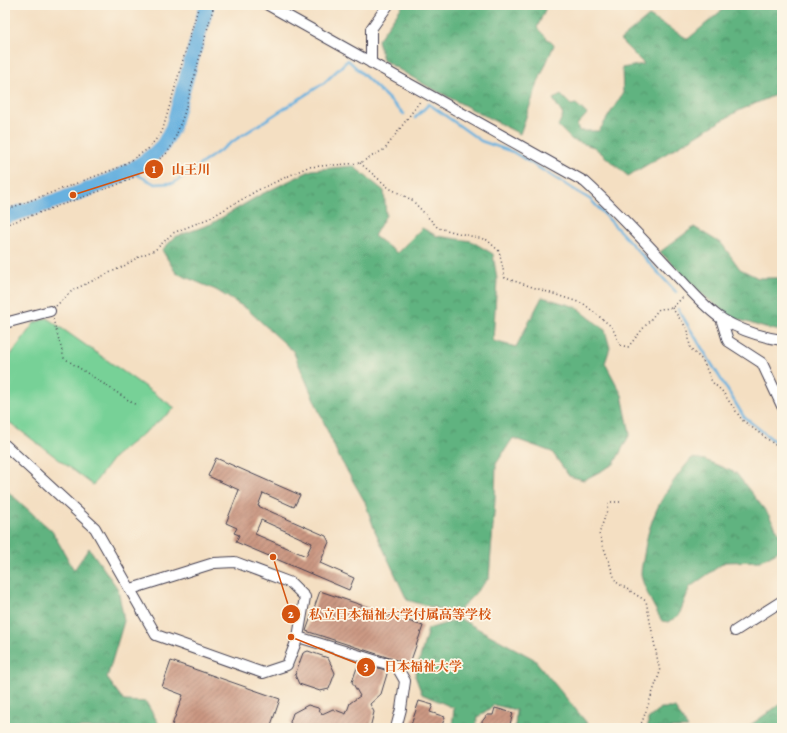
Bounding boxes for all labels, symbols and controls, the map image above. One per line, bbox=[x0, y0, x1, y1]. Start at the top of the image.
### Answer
callout: 山王川 bbox=[144, 157, 219, 182]
text: 1 bbox=[152, 161, 157, 177]
text: 山王川 bbox=[171, 161, 211, 178]
callout: 私立日本福祉大学付属高等学校 bbox=[281, 602, 499, 627]
text: 2 bbox=[288, 606, 294, 622]
text: 私立日本福祉大学付属高等学校 bbox=[309, 606, 492, 623]
callout: 日本福祉大学 bbox=[356, 654, 470, 679]
text: 日本福祉大学 bbox=[384, 658, 462, 675]
text: 3 bbox=[363, 659, 369, 675]

